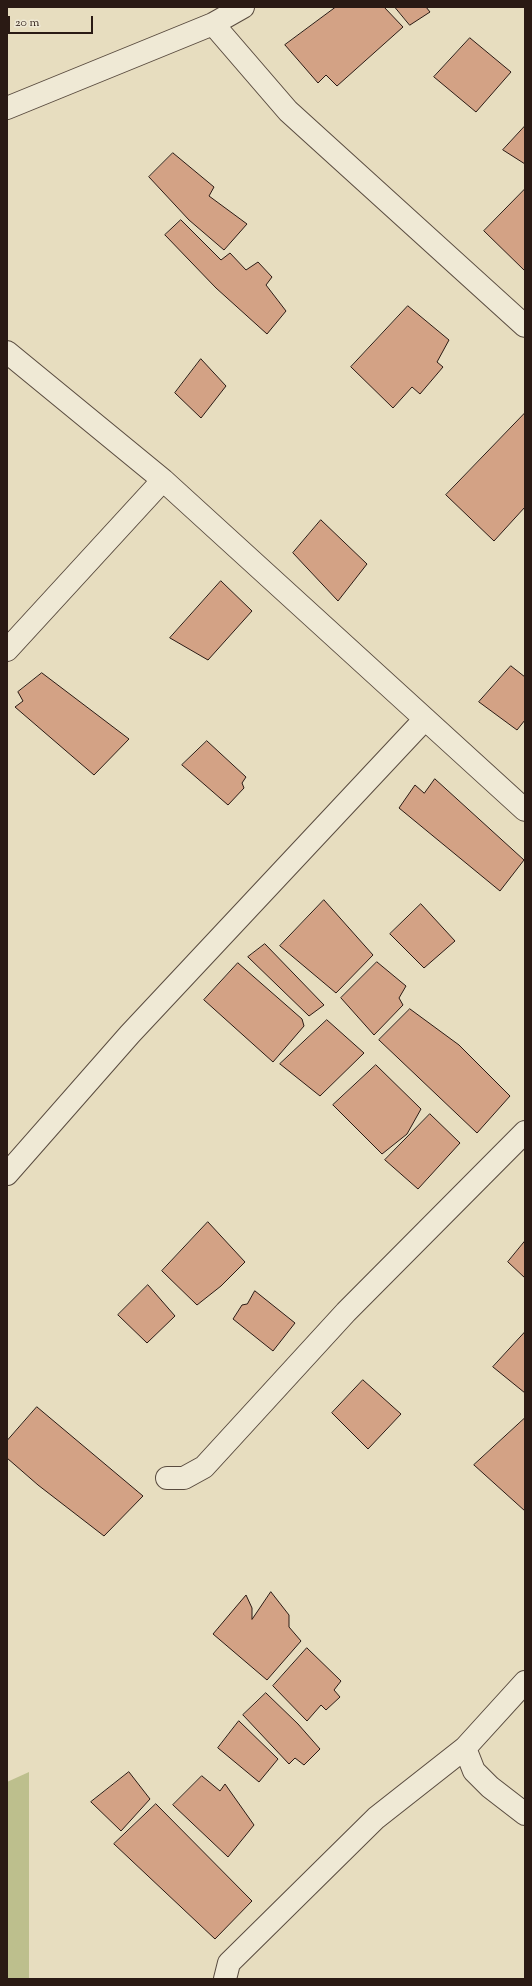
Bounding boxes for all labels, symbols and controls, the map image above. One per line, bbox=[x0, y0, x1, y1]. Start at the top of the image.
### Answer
scale bar bbox=[10, 8, 95, 34]
text: 20 m bbox=[15, 14, 39, 32]

